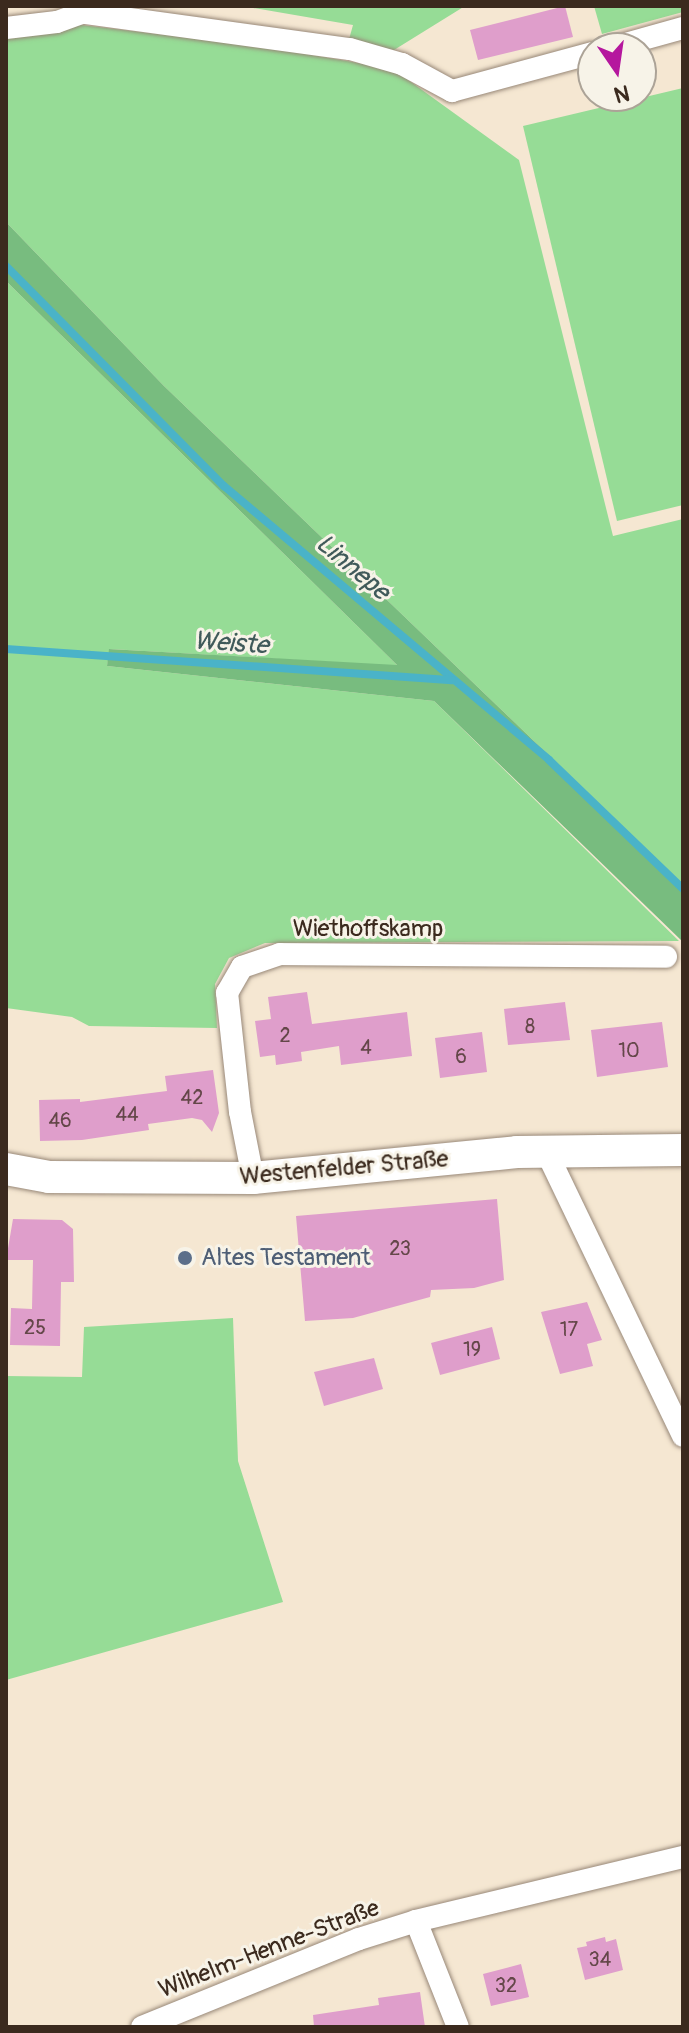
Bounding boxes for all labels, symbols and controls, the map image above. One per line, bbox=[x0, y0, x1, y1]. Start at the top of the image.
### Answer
north arrow bbox=[577, 32, 657, 112]
text: N bbox=[612, 78, 632, 109]
water label: Linnepe bbox=[309, 528, 395, 608]
water label: Weiste bbox=[193, 626, 269, 662]
street label: Wiethoffskamp bbox=[293, 915, 443, 943]
house number: 8 bbox=[525, 1014, 535, 1038]
house number: 2 bbox=[279, 1023, 291, 1047]
house number: 4 bbox=[360, 1035, 372, 1059]
house number: 10 bbox=[618, 1038, 640, 1062]
house number: 6 bbox=[455, 1044, 467, 1068]
house number: 42 bbox=[181, 1085, 203, 1109]
house number: 44 bbox=[115, 1102, 139, 1126]
house number: 46 bbox=[48, 1108, 72, 1132]
street label: Westenfelder Straße bbox=[238, 1145, 450, 1191]
house number: 23 bbox=[389, 1236, 411, 1260]
place label: Altes Testament bbox=[201, 1244, 371, 1272]
marker: Altes Testament bbox=[176, 1249, 194, 1267]
house number: 25 bbox=[24, 1315, 46, 1339]
house number: 17 bbox=[560, 1317, 578, 1341]
house number: 19 bbox=[463, 1337, 481, 1361]
street label: Wilhelm-Henne-Straße bbox=[155, 1894, 383, 2004]
house number: 34 bbox=[589, 1947, 611, 1971]
house number: 32 bbox=[495, 1973, 517, 1997]

